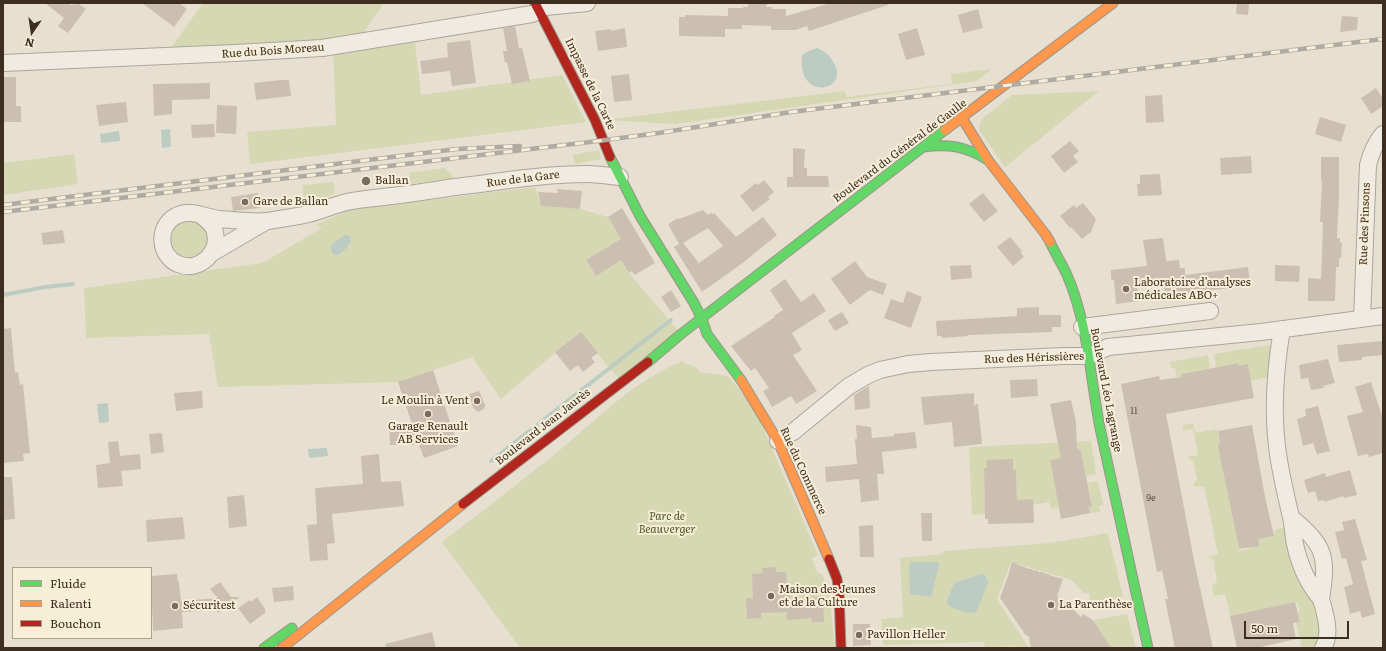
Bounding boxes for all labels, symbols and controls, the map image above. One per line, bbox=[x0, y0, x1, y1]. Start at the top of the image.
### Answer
north arrow bbox=[12, 12, 52, 52]
text: N bbox=[23, 35, 36, 53]
street label: Impasse de la Carte bbox=[562, 36, 618, 132]
street label: Rue du Bois Moreau bbox=[221, 41, 325, 61]
street label: Boulevard du Général de Gaulle bbox=[831, 96, 969, 206]
street label: Rue de la Gare bbox=[486, 168, 560, 190]
place label: Ballan bbox=[375, 174, 409, 188]
marker: Ballan bbox=[360, 175, 372, 187]
street label: Rue des Pinsons bbox=[1357, 182, 1373, 266]
place label: Gare de Ballan bbox=[253, 195, 328, 209]
marker: Gare de Ballan bbox=[240, 197, 250, 207]
place label: Laboratoire d’analyses médicales ABO+ bbox=[1134, 276, 1251, 302]
marker: Laboratoire d’analyses médicales ABO+ bbox=[1121, 284, 1131, 294]
street label: Boulevard Léo Lagrange bbox=[1087, 327, 1125, 453]
street label: Rue des Hérissières bbox=[984, 350, 1084, 366]
street label: Boulevard Jean Jaurès bbox=[493, 386, 593, 468]
place label: Le Moulin à Vent bbox=[381, 394, 469, 408]
marker: Le Moulin à Vent bbox=[472, 396, 482, 406]
house number: 11 bbox=[1130, 406, 1138, 416]
marker: Garage Renault AB Services bbox=[423, 409, 433, 419]
place label: Garage Renault AB Services bbox=[388, 420, 468, 446]
street label: Rue du Commerce bbox=[777, 425, 829, 517]
house number: 9e bbox=[1146, 493, 1156, 503]
park label: Parc de Beauverger bbox=[638, 510, 696, 536]
legend bbox=[12, 567, 152, 639]
text: Fluide bbox=[50, 574, 86, 592]
place label: Maison des Jeunes et de la Culture bbox=[779, 583, 876, 609]
marker: Maison des Jeunes et de la Culture bbox=[766, 591, 776, 601]
text: Ralenti bbox=[50, 594, 91, 612]
place label: La Parenthèse bbox=[1059, 598, 1132, 612]
place label: Sécuritest bbox=[183, 599, 236, 613]
marker: La Parenthèse bbox=[1046, 600, 1056, 610]
marker: Sécuritest bbox=[170, 601, 180, 611]
scale bar bbox=[1246, 613, 1351, 639]
text: Bouchon bbox=[50, 614, 101, 632]
text: 50 m bbox=[1251, 619, 1278, 637]
place label: Pavillon Heller bbox=[867, 628, 945, 642]
marker: Pavillon Heller bbox=[854, 630, 864, 640]

